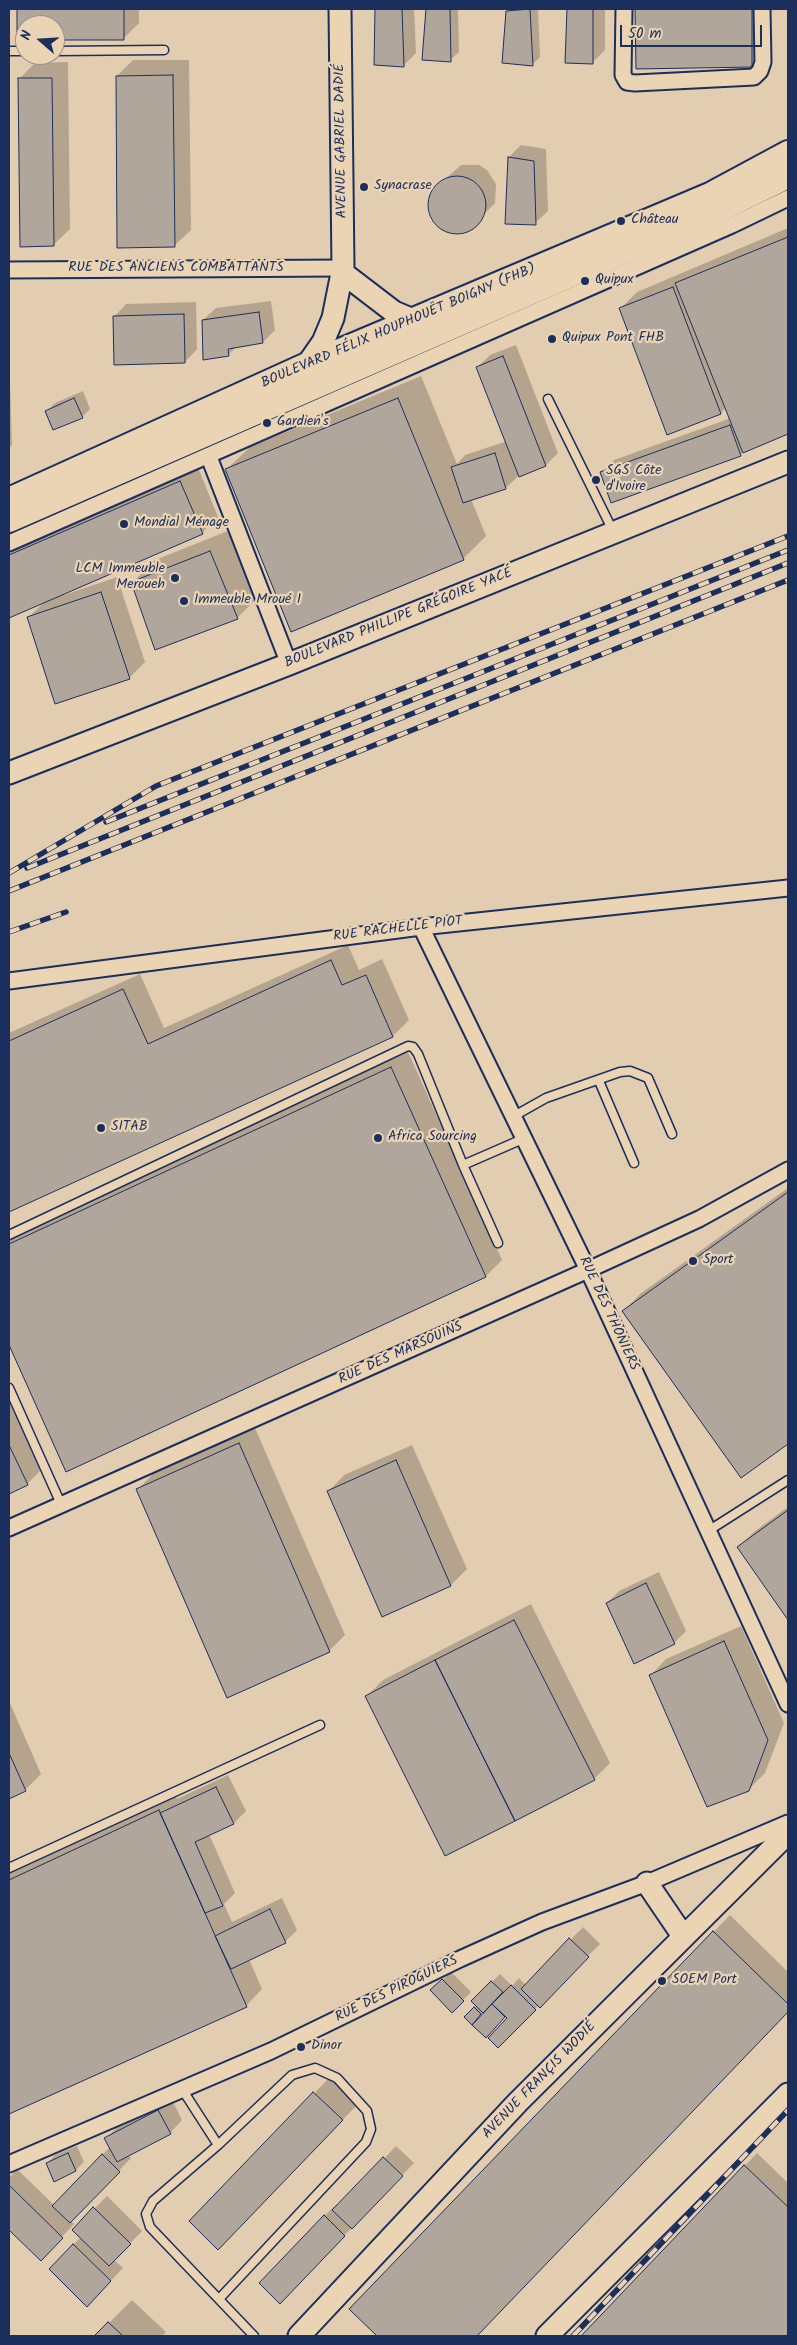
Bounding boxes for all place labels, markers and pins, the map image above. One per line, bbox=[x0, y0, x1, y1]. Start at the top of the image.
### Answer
place label: Synacrase bbox=[374, 179, 432, 195]
marker: Synacrase bbox=[358, 181, 370, 193]
place label: Château bbox=[631, 213, 679, 229]
marker: Château bbox=[615, 215, 627, 227]
place label: Quipux bbox=[595, 273, 633, 289]
marker: Quipux bbox=[579, 275, 591, 287]
place label: Quipux Pont FHB bbox=[562, 331, 664, 347]
marker: Quipux Pont FHB bbox=[546, 333, 558, 345]
place label: Gardien's bbox=[277, 415, 329, 431]
marker: Gardien's bbox=[261, 417, 273, 429]
place label: SGS Côte d'Ivoire bbox=[606, 464, 661, 497]
marker: SGS Côte d'Ivoire bbox=[590, 474, 602, 486]
place label: Mondial Ménage bbox=[134, 516, 229, 532]
marker: Mondial Ménage bbox=[118, 518, 130, 530]
place label: LCM Immeuble Meroueh bbox=[76, 562, 165, 594]
marker: LCM Immeuble Meroueh bbox=[169, 572, 181, 584]
place label: Immeuble Mroué 1 bbox=[194, 593, 301, 609]
marker: Immeuble Mroué 1 bbox=[178, 595, 190, 607]
place label: SITAB bbox=[111, 1120, 148, 1136]
marker: SITAB bbox=[95, 1122, 107, 1134]
place label: Africa Sourcing bbox=[388, 1130, 477, 1146]
marker: Africa Sourcing bbox=[372, 1132, 384, 1144]
place label: Sport bbox=[703, 1253, 734, 1269]
marker: Sport bbox=[687, 1255, 699, 1267]
place label: SOEM Port bbox=[672, 1973, 737, 1989]
marker: SOEM Port bbox=[656, 1975, 668, 1987]
place label: Dinor bbox=[311, 2039, 342, 2055]
marker: Dinor bbox=[295, 2041, 307, 2053]

